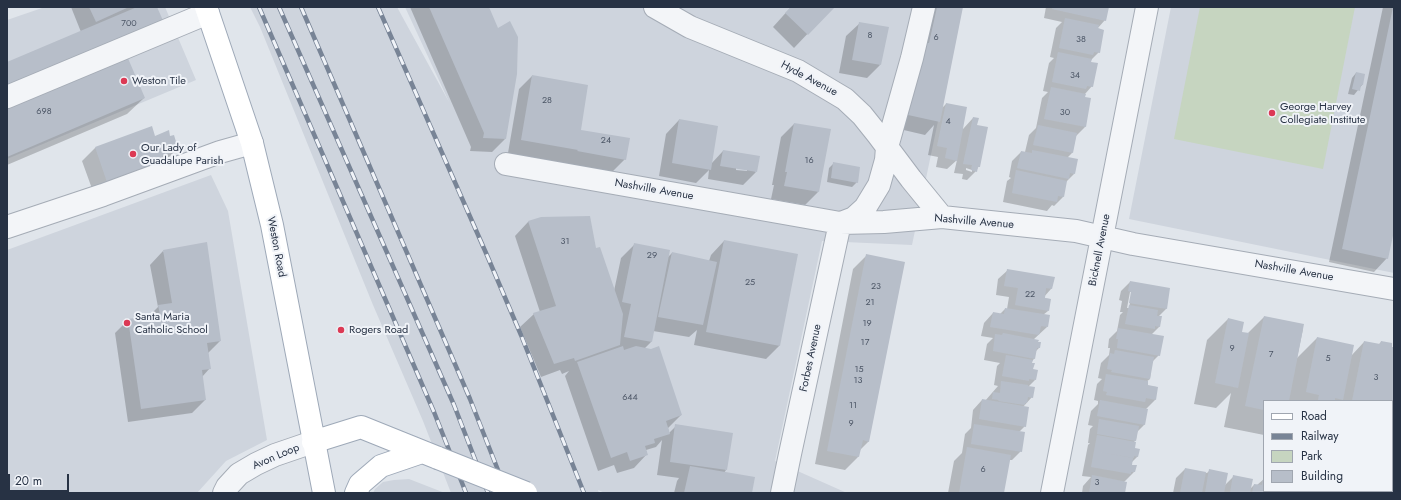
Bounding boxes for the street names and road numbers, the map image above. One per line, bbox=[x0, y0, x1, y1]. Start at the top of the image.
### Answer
street label: Hyde Avenue bbox=[778, 59, 840, 99]
street label: Nashville Avenue bbox=[613, 177, 695, 203]
street label: Nashville Avenue bbox=[934, 212, 1014, 232]
street label: Bicknell Avenue bbox=[1087, 213, 1113, 287]
street label: Weston Road bbox=[264, 216, 288, 278]
street label: Nashville Avenue bbox=[1253, 258, 1335, 284]
street label: Forbes Avenue bbox=[797, 323, 825, 393]
street label: Avon Loop bbox=[251, 441, 301, 473]

